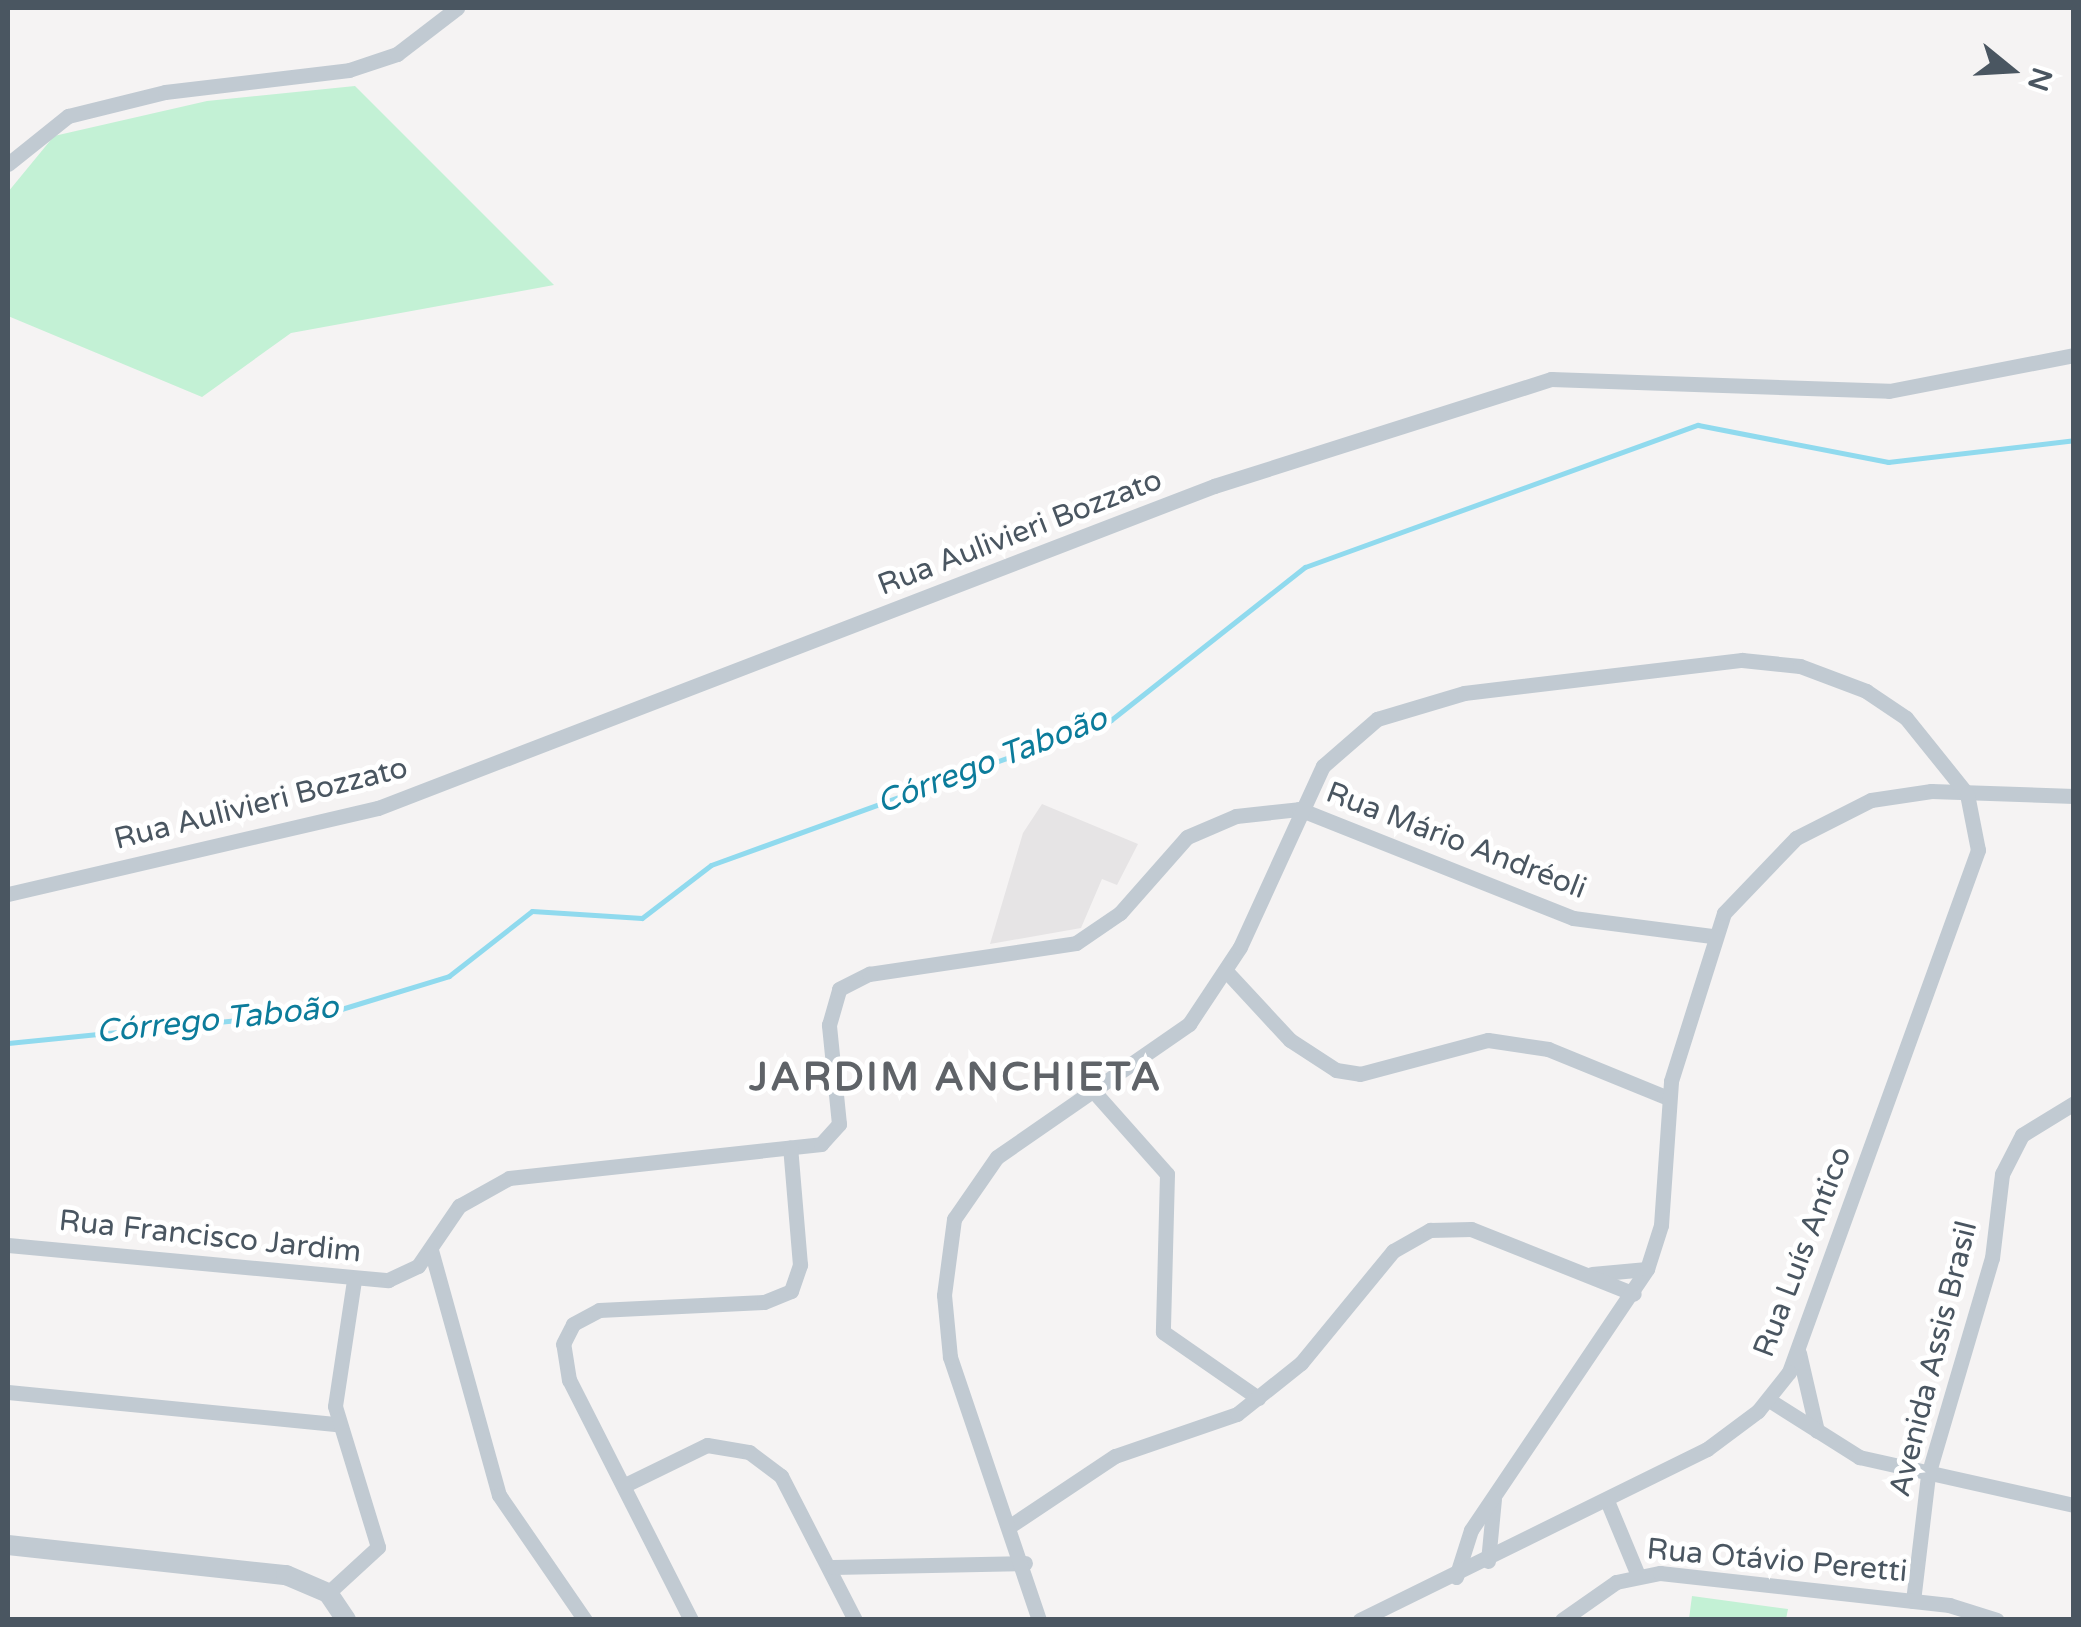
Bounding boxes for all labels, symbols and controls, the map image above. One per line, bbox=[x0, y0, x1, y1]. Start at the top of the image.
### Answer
north arrow bbox=[1961, 20, 2061, 120]
text: N bbox=[2020, 63, 2059, 95]
street label: Rua Aulivieri Bozzato bbox=[873, 462, 1167, 604]
water label: Córrego Taboão bbox=[872, 699, 1112, 823]
street label: Rua Aulivieri Bozzato bbox=[110, 750, 412, 858]
street label: Rua Mário Andréoli bbox=[1321, 775, 1591, 907]
water label: Córrego Taboão bbox=[94, 988, 340, 1052]
district label: JARDIM ANCHIETA bbox=[749, 1053, 1163, 1101]
street label: Rua Luís Antico bbox=[1746, 1142, 1860, 1362]
street label: Rua Francisco Jardim bbox=[57, 1203, 363, 1271]
street label: Avenida Assis Brasil bbox=[1882, 1218, 1986, 1500]
street label: Rua Otávio Peretti bbox=[1645, 1532, 1909, 1590]

